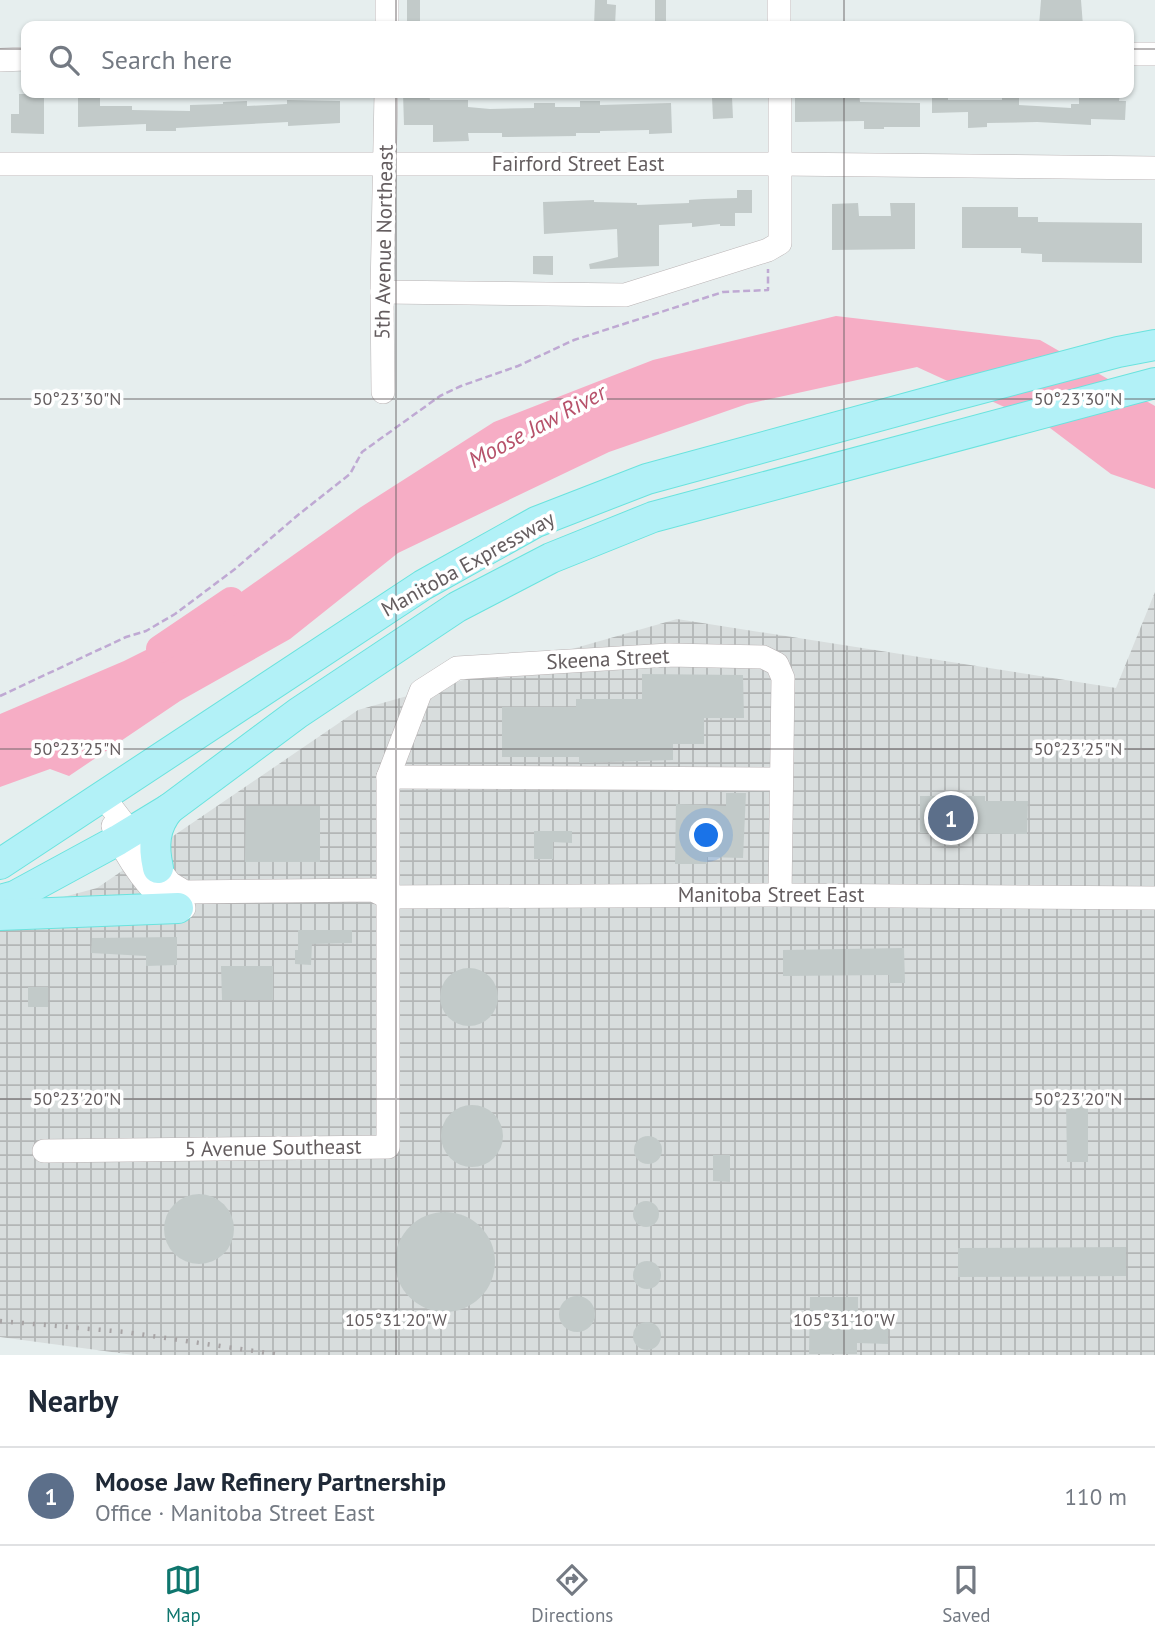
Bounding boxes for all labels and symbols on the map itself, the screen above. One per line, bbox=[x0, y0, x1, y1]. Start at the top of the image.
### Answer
street label: 5th Avenue Northeast bbox=[368, 144, 399, 340]
street label: Fairford Street East bbox=[492, 150, 664, 177]
water label: Moose Jaw River bbox=[463, 376, 612, 474]
text: 50°23'30"N bbox=[33, 387, 121, 410]
text: 50°23'30"N bbox=[1034, 387, 1122, 410]
street label: Manitoba Expressway bbox=[376, 505, 559, 622]
street label: Skeena Street bbox=[546, 642, 670, 675]
text: 50°23'25"N bbox=[33, 737, 121, 760]
text: 50°23'25"N bbox=[1034, 737, 1122, 760]
pin: 1 bbox=[928, 792, 974, 844]
your location bbox=[689, 818, 723, 852]
street label: Manitoba Street East bbox=[678, 881, 864, 908]
text: 50°23'20"N bbox=[33, 1087, 121, 1110]
text: 50°23'20"N bbox=[1034, 1087, 1122, 1110]
street label: 5 Avenue Southeast bbox=[184, 1132, 362, 1163]
text: 105°31'20"W bbox=[345, 1308, 447, 1331]
text: 105°31'10"W bbox=[793, 1308, 895, 1331]

